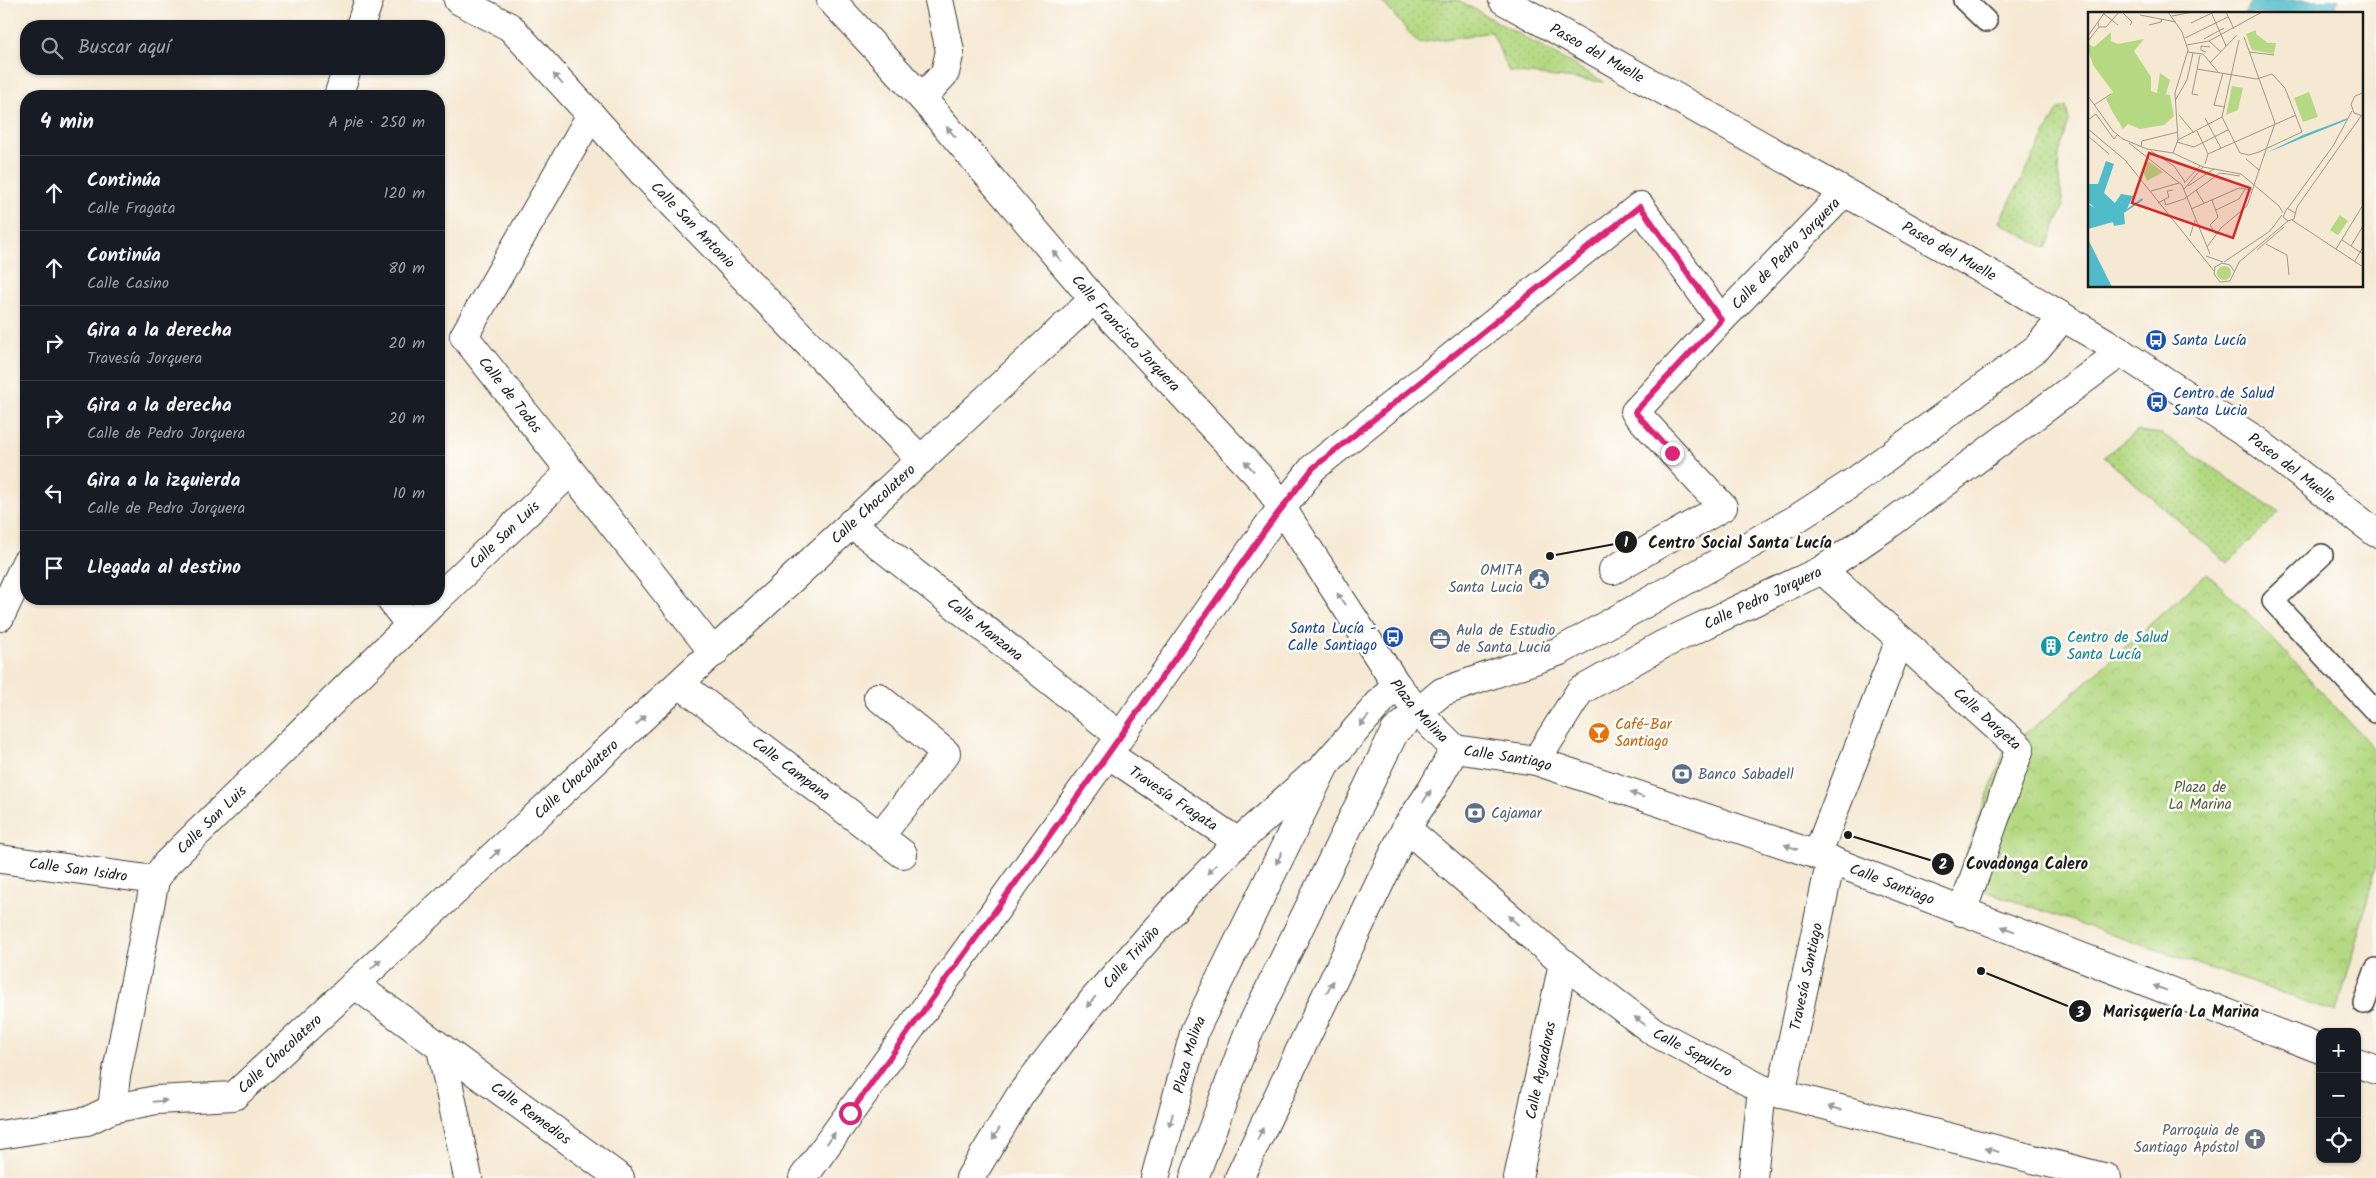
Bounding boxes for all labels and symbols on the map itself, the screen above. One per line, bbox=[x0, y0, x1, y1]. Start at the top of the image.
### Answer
inset map bbox=[2088, 12, 2364, 288]
street label: Paseo del Muelle bbox=[1545, 18, 1649, 90]
one-way arrow bbox=[552, 74, 564, 86]
one-way arrow bbox=[946, 126, 957, 138]
street label: Calle San Antonio bbox=[644, 176, 741, 275]
street label: Calle de Pedro Jorquera bbox=[1726, 192, 1847, 316]
street label: Paseo del Muelle bbox=[1897, 216, 2001, 288]
one-way arrow bbox=[1051, 249, 1062, 262]
street label: Calle Francisco Jorquera bbox=[1065, 270, 1185, 398]
bus stop icon: Santa Lucía bbox=[2144, 328, 2168, 352]
place label: Santa Lucía bbox=[2172, 329, 2247, 353]
street label: Calle de Todos bbox=[472, 352, 548, 439]
place label: Centro de Salud Santa Lucia bbox=[2173, 382, 2274, 423]
bus stop icon: Centro de Salud Santa Lucia bbox=[2145, 390, 2169, 414]
street label: Paseo del Muelle bbox=[2243, 427, 2340, 511]
route end bbox=[1661, 442, 1684, 465]
street label: Calle Chocolatero bbox=[826, 459, 922, 550]
one-way arrow bbox=[1243, 460, 1255, 472]
street label: Calle San Luis bbox=[464, 495, 546, 576]
callout: Centro Social Santa Lucía bbox=[1613, 526, 1842, 557]
text: 1 bbox=[1624, 531, 1629, 555]
text: Centro Social Santa Lucía bbox=[1648, 531, 1832, 556]
place label: OMITA Santa Lucia bbox=[1448, 559, 1523, 600]
street label: Calle Pedro Jorquera bbox=[1700, 561, 1826, 637]
public building icon: OMITA Santa Lucia bbox=[1527, 567, 1551, 591]
street label: Calle Manzana bbox=[941, 592, 1028, 668]
one-way arrow bbox=[1336, 593, 1346, 606]
place label: Santa Lucía - Calle Santiago bbox=[1288, 617, 1377, 658]
place label: Aula de Estudio de Santa Lucia bbox=[1456, 619, 1556, 660]
bus stop icon: Santa Lucía - Calle Santiago bbox=[1381, 625, 1405, 649]
place label: Centro de Salud Santa Lucía bbox=[2067, 626, 2168, 667]
office icon: Aula de Estudio de Santa Lucia bbox=[1428, 627, 1452, 651]
building icon: Centro de Salud Santa Lucía bbox=[2039, 634, 2063, 658]
street label: Plaza Molina bbox=[1383, 674, 1454, 749]
street label: Calle Dargeta bbox=[1947, 682, 2026, 757]
place label: Café-Bar Santiago bbox=[1615, 713, 1673, 754]
one-way arrow bbox=[634, 714, 646, 726]
one-way arrow bbox=[1358, 714, 1369, 727]
bar icon: Café-Bar Santiago bbox=[1587, 721, 1611, 745]
street label: Calle Campana bbox=[746, 732, 835, 808]
street label: Calle Chocolatero bbox=[529, 734, 625, 826]
street label: Calle Santiago bbox=[1462, 739, 1555, 779]
street label: Travesía Fragata bbox=[1123, 760, 1222, 838]
bank icon: Banco Sabadell bbox=[1670, 762, 1694, 786]
place label: Banco Sabadell bbox=[1698, 763, 1794, 787]
park label: Plaza de La Marina bbox=[2168, 776, 2232, 817]
street label: Calle San Luis bbox=[171, 780, 253, 861]
one-way arrow bbox=[1422, 789, 1432, 803]
one-way arrow bbox=[1629, 791, 1644, 799]
bank icon: Cajamar bbox=[1463, 801, 1487, 825]
place label: Cajamar bbox=[1491, 802, 1543, 826]
one-way arrow bbox=[1783, 842, 1798, 850]
one-way arrow bbox=[489, 848, 501, 860]
callout: Covadonga Calero bbox=[1931, 848, 2098, 879]
one-way arrow bbox=[1275, 851, 1283, 865]
street label: Calle San Isidro bbox=[27, 852, 129, 889]
text: Covadonga Calero bbox=[1966, 852, 2088, 877]
text: 2 bbox=[1939, 853, 1948, 877]
street label: Calle Santiago bbox=[1846, 858, 1938, 912]
one-way arrow bbox=[1206, 863, 1218, 875]
one-way arrow bbox=[1508, 914, 1520, 926]
street label: Calle Triviño bbox=[1097, 921, 1167, 995]
street label: Travesía Santiago bbox=[1784, 921, 1830, 1033]
one-way arrow bbox=[2001, 925, 2015, 933]
one-way arrow bbox=[370, 958, 382, 970]
one-way arrow bbox=[1326, 980, 1334, 994]
one-way arrow bbox=[2152, 984, 2167, 992]
one-way arrow bbox=[1086, 996, 1097, 1009]
callout: Marisquería La Marina bbox=[2067, 996, 2269, 1027]
text: Marisquería La Marina bbox=[2103, 1000, 2259, 1025]
text: 3 bbox=[2075, 1001, 2084, 1025]
street label: Calle Chocolatero bbox=[232, 1009, 328, 1100]
street label: Plaza Molina bbox=[1167, 1012, 1213, 1096]
one-way arrow bbox=[1634, 1016, 1647, 1027]
street label: Calle Aguadoras bbox=[1520, 1019, 1564, 1122]
street label: Calle Sepulcro bbox=[1648, 1022, 1737, 1084]
street label: Calle Remedios bbox=[485, 1076, 576, 1152]
one-way arrow bbox=[153, 1096, 169, 1104]
route start bbox=[839, 1102, 862, 1125]
one-way arrow bbox=[1828, 1104, 1843, 1112]
one-way arrow bbox=[1167, 1113, 1175, 1128]
place label: Parroquia de Santiago Apóstol bbox=[2134, 1119, 2239, 1160]
one-way arrow bbox=[1256, 1127, 1264, 1141]
church icon: Parroquia de Santiago Apóstol bbox=[2243, 1127, 2267, 1151]
one-way arrow bbox=[992, 1128, 1001, 1141]
one-way arrow bbox=[826, 1132, 836, 1145]
one-way arrow bbox=[1985, 1145, 2000, 1153]

